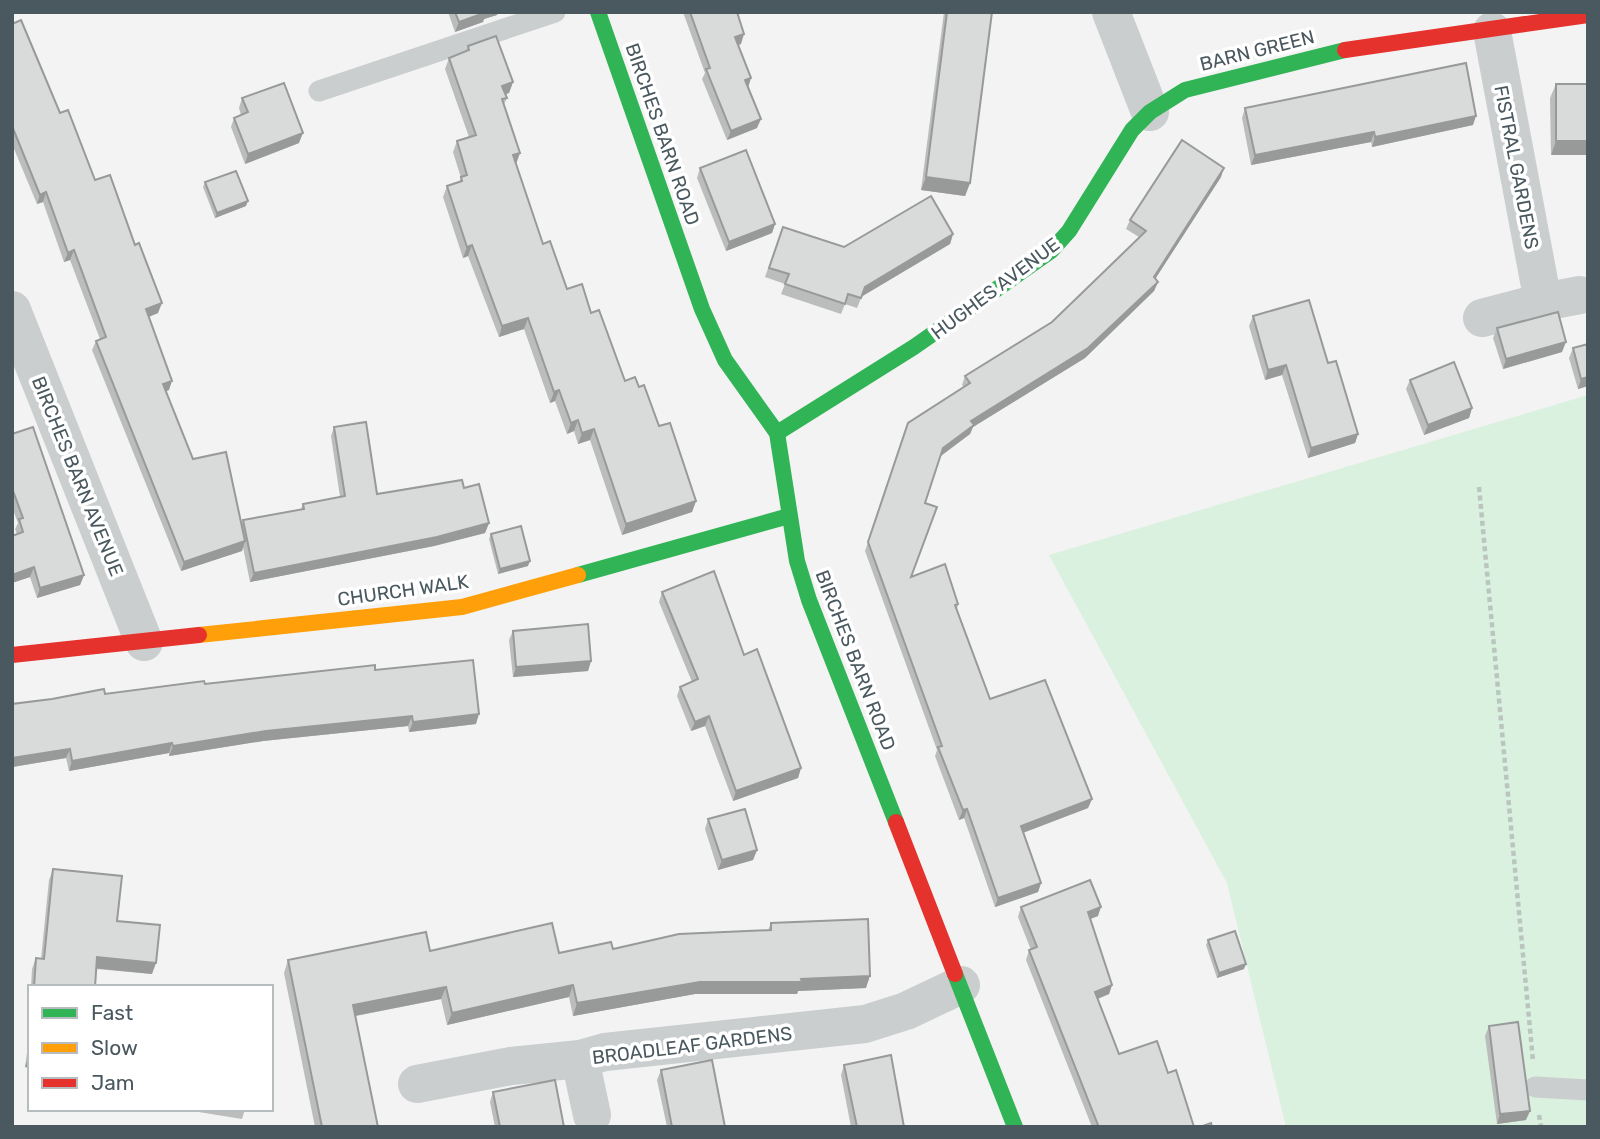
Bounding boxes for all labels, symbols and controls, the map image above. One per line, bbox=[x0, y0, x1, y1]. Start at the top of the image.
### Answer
street label: BARN GREEN bbox=[1197, 25, 1317, 76]
street label: BIRCHES BARN ROAD bbox=[621, 40, 704, 228]
street label: FISTRAL GARDENS bbox=[1489, 83, 1544, 251]
street label: HUGHES AVENUE bbox=[927, 233, 1064, 344]
street label: BIRCHES BARN AVENUE bbox=[27, 373, 128, 579]
street label: BIRCHES BARN ROAD bbox=[811, 567, 900, 753]
street label: CHURCH WALK bbox=[336, 570, 471, 611]
legend bbox=[28, 985, 273, 1111]
text: Fast bbox=[91, 1000, 133, 1025]
street label: BROADLEAF GARDENS bbox=[591, 1022, 793, 1069]
text: Slow bbox=[91, 1035, 138, 1060]
text: Jam bbox=[91, 1070, 135, 1095]

